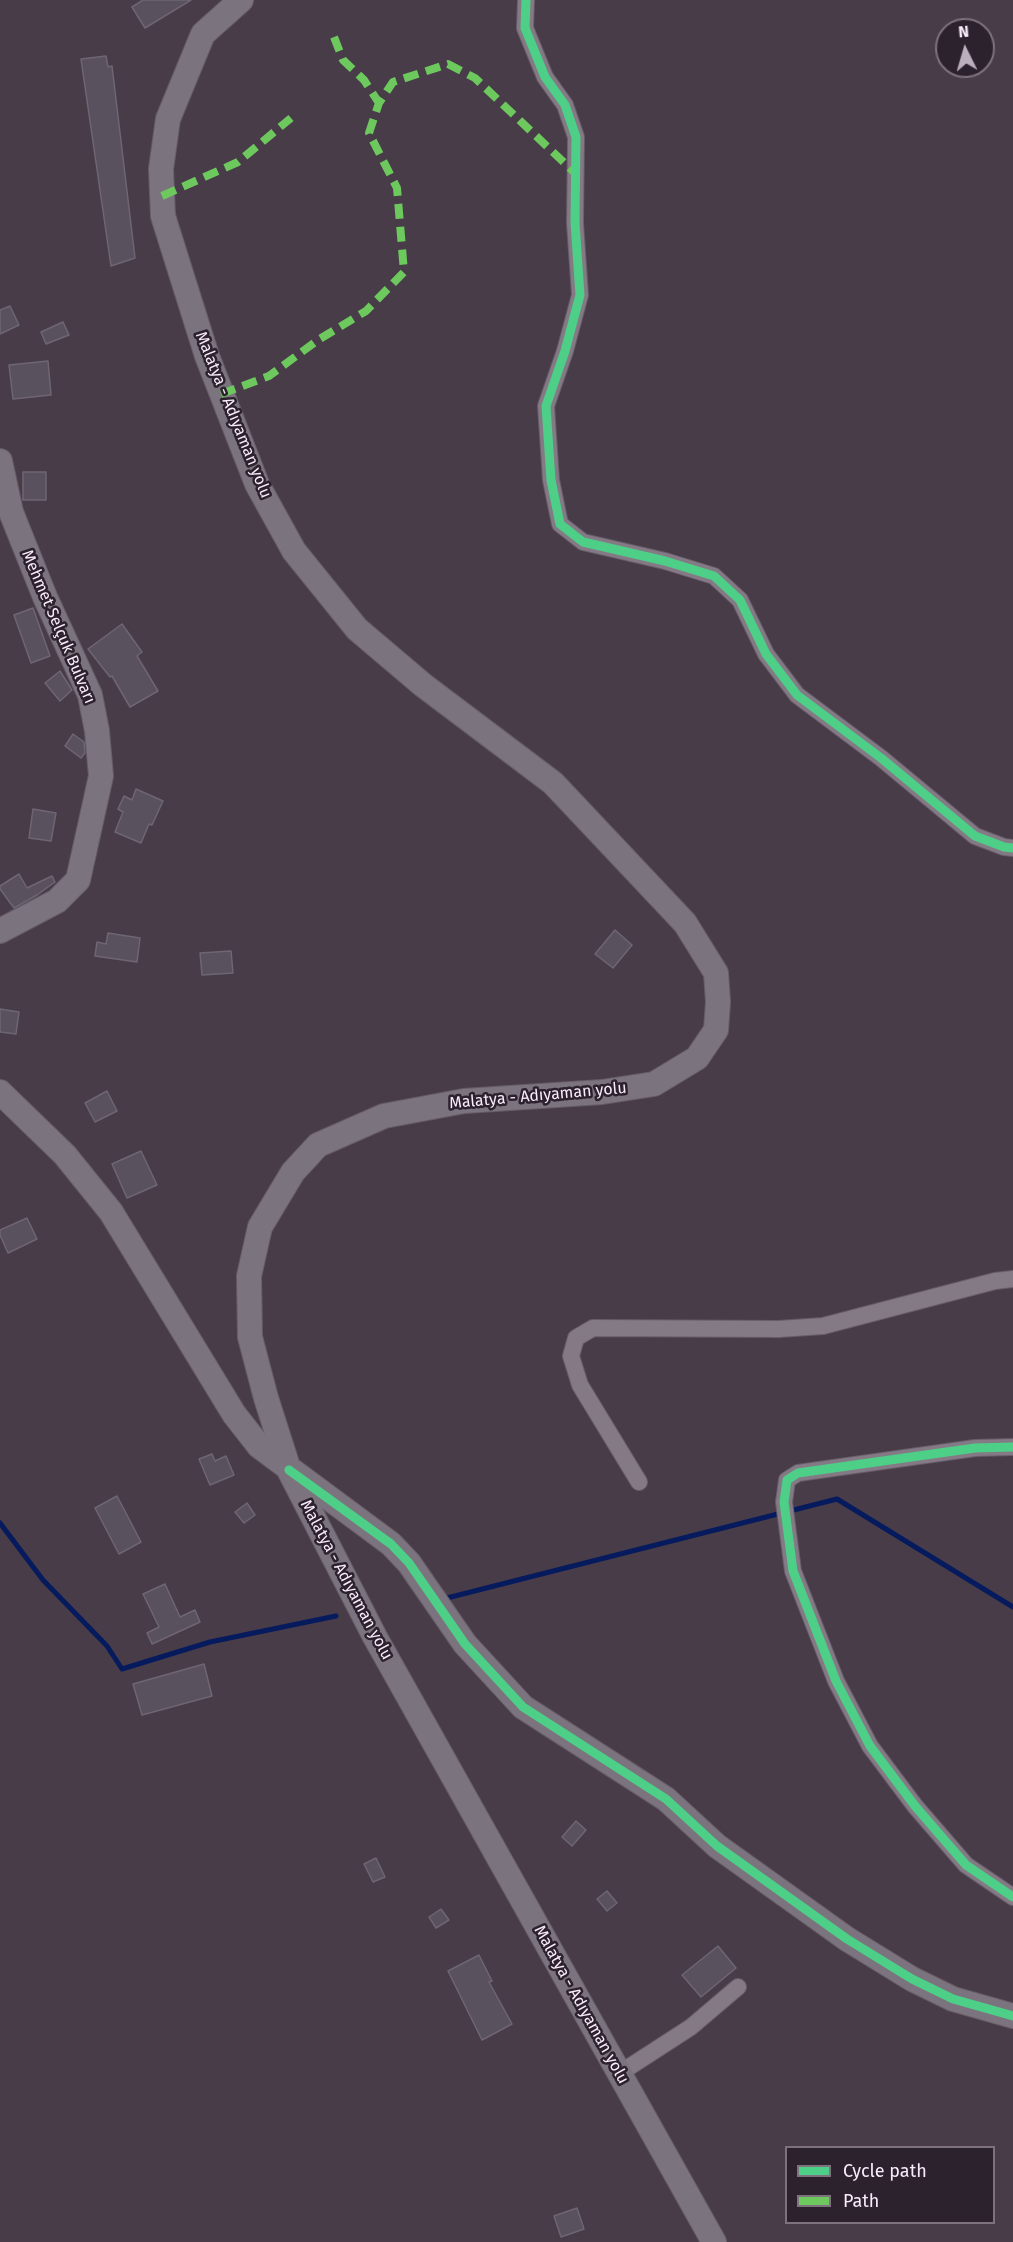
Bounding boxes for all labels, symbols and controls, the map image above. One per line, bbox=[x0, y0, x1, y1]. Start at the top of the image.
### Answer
north arrow bbox=[935, 18, 995, 78]
text: N bbox=[957, 22, 970, 41]
street label: Malatya - Adıyaman yolu bbox=[191, 329, 275, 501]
street label: Mehmet Selçuk Bulvarı bbox=[17, 547, 99, 707]
street label: Malatya - Adıyaman yolu bbox=[449, 1079, 627, 1113]
street label: Malatya - Adıyaman yolu bbox=[296, 1497, 396, 1663]
street label: Malatya - Adıyaman yolu bbox=[529, 1923, 633, 2087]
legend bbox=[785, 2146, 995, 2224]
text: Cycle path bbox=[843, 2160, 927, 2182]
text: Path bbox=[843, 2190, 879, 2212]

